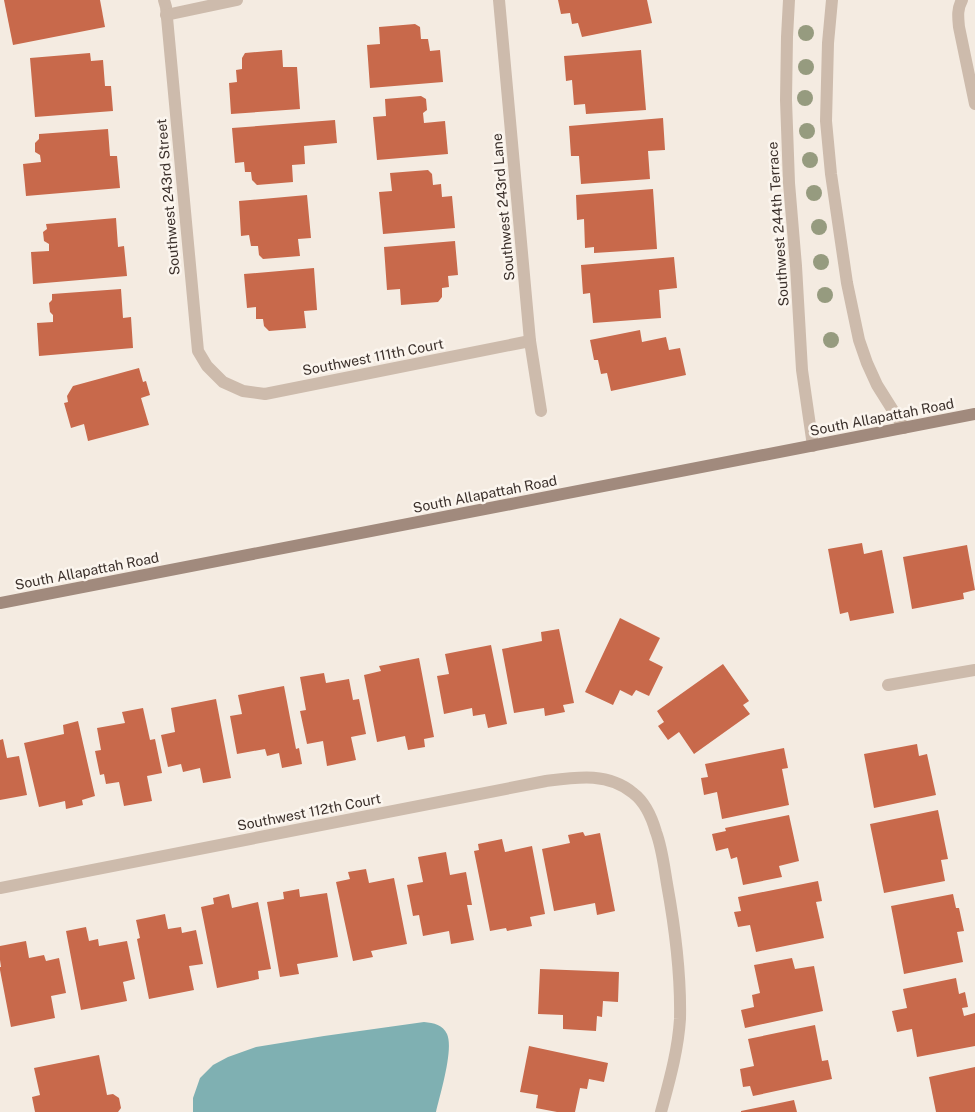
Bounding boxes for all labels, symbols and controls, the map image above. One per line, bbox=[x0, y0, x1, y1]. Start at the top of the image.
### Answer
street label: Southwest 243rd Street bbox=[153, 118, 183, 276]
street label: Southwest 243rd Lane bbox=[489, 133, 517, 281]
street label: Southwest 244th Terrace bbox=[764, 141, 792, 307]
street label: Southwest 111th Court bbox=[301, 335, 445, 379]
street label: South Allapattah Road bbox=[809, 395, 955, 439]
street label: South Allapattah Road bbox=[412, 472, 558, 516]
street label: South Allapattah Road bbox=[14, 549, 160, 593]
street label: Southwest 112th Court bbox=[236, 790, 382, 834]

